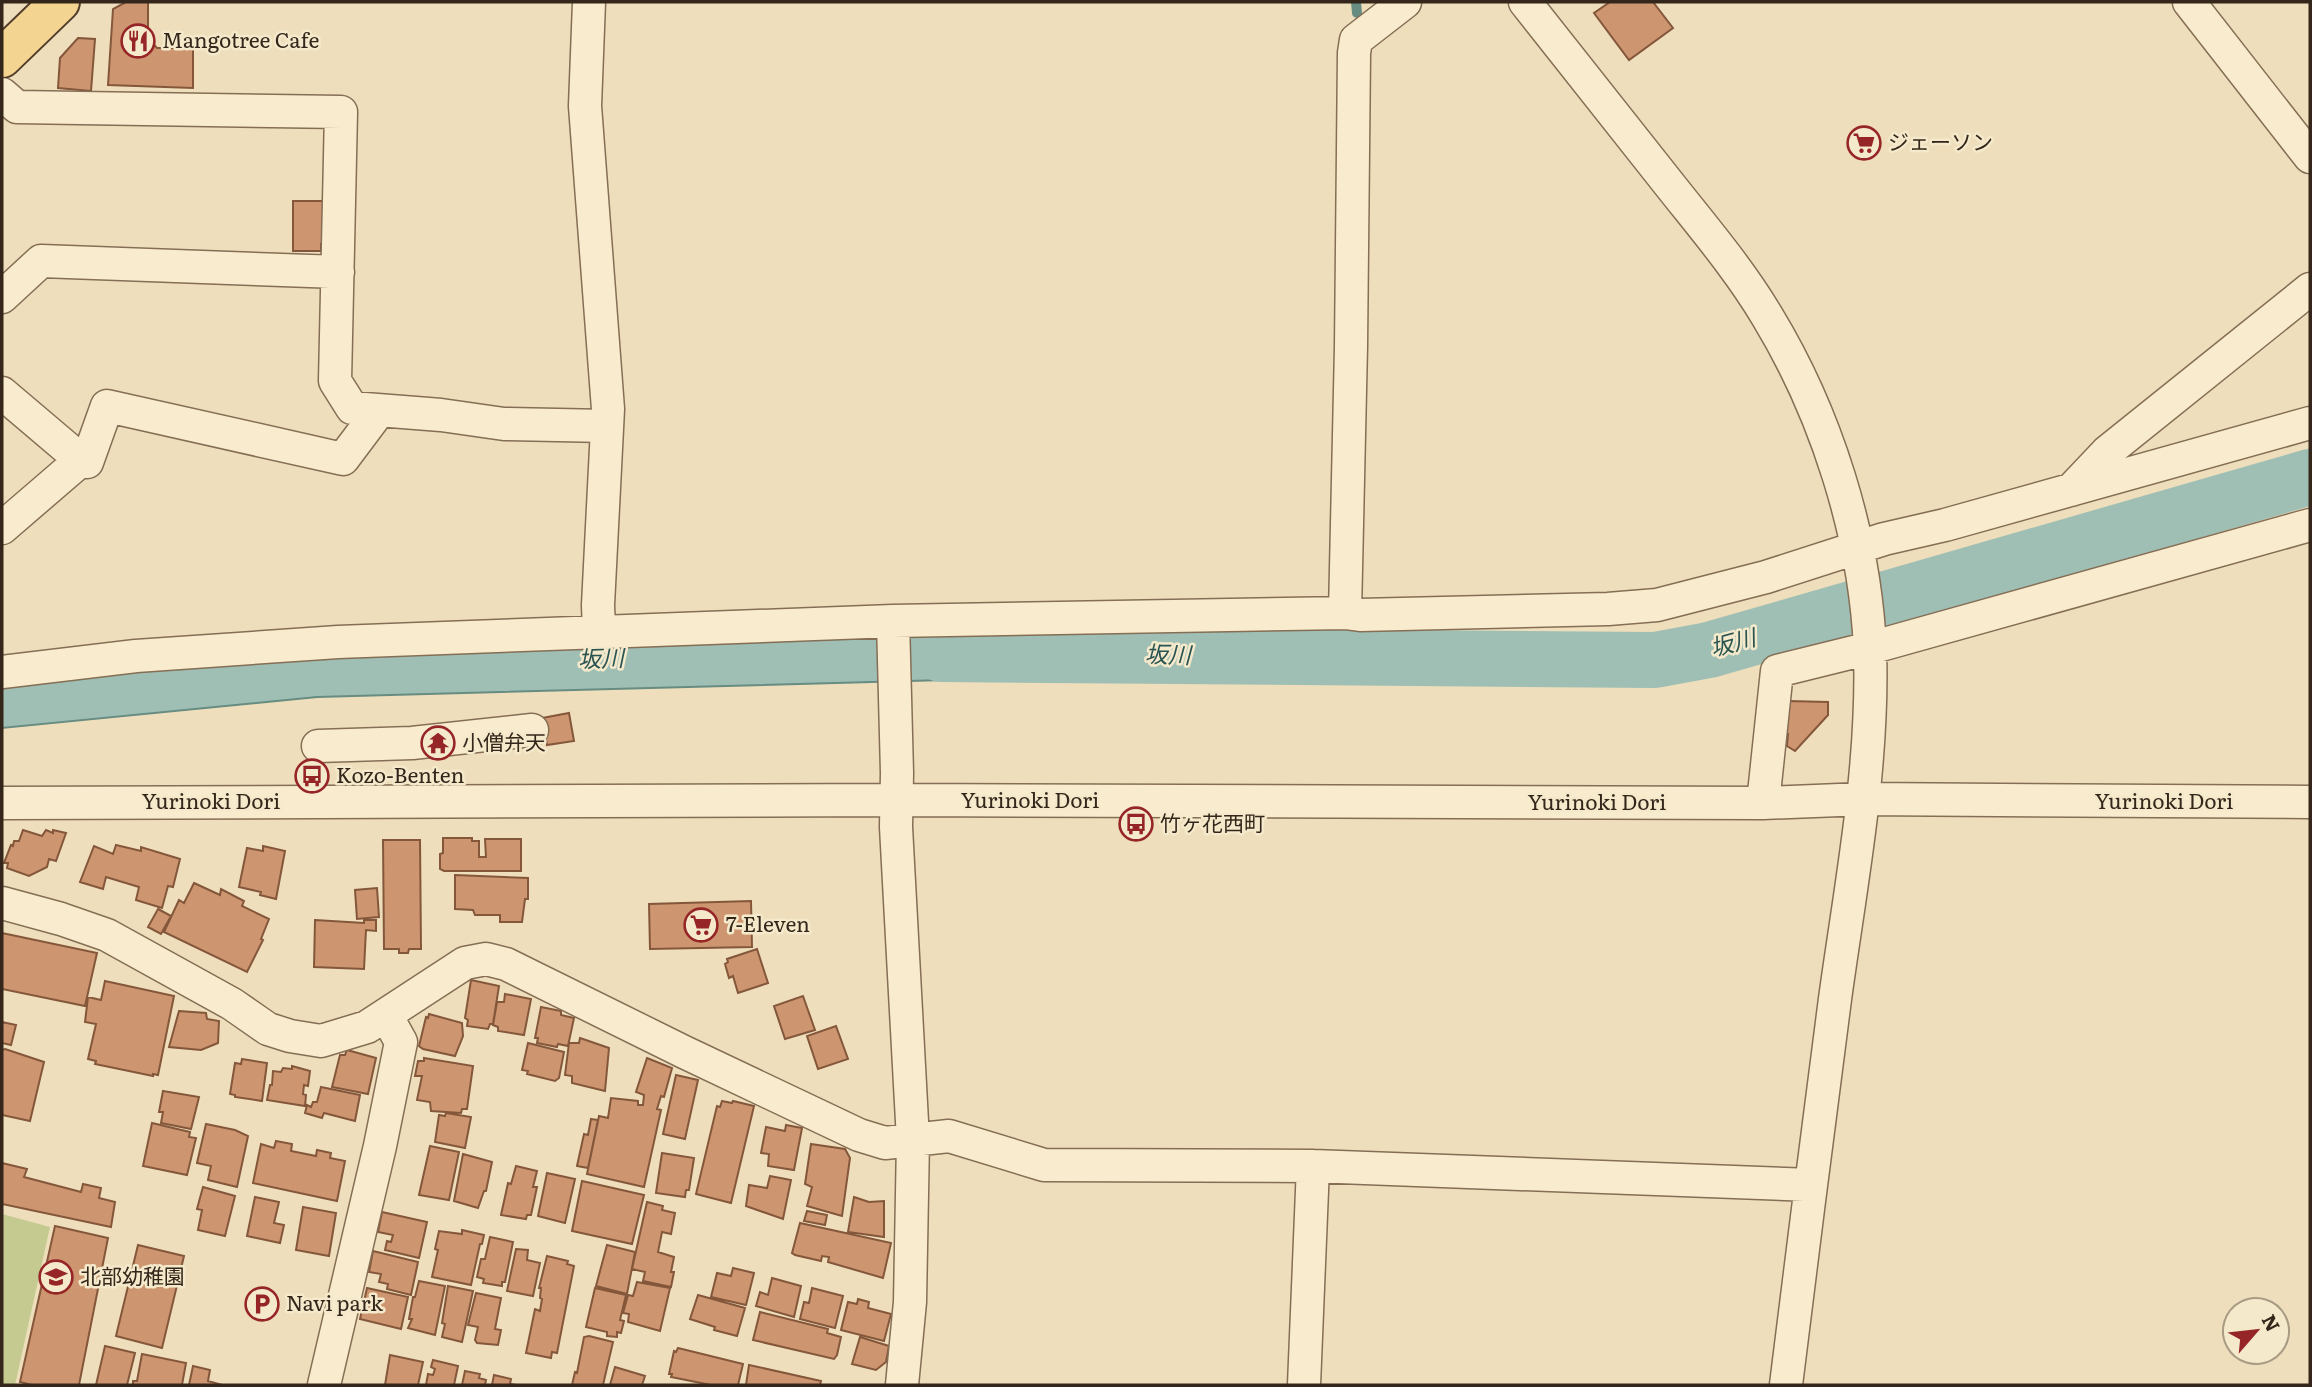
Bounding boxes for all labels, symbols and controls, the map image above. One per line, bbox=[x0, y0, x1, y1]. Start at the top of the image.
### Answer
restaurant icon: Mangotree Cafe bbox=[119, 22, 157, 60]
place label: Mangotree Cafe bbox=[162, 23, 319, 54]
supermarket icon: ジェーソン bbox=[1845, 124, 1883, 162]
place label: ジェーソン bbox=[1888, 125, 1993, 156]
water label: 坂川 bbox=[1706, 618, 1762, 663]
water label: 坂川 bbox=[1145, 636, 1194, 670]
water label: 坂川 bbox=[577, 639, 628, 675]
temple icon: 小僧弁天 bbox=[419, 724, 457, 762]
place label: 小僧弁天 bbox=[462, 725, 546, 756]
bus stop icon: Kozo-Benten bbox=[293, 757, 331, 795]
place label: Kozo-Benten bbox=[336, 758, 464, 789]
street label: Yurinoki Dori bbox=[961, 783, 1099, 814]
street label: Yurinoki Dori bbox=[142, 784, 280, 815]
street label: Yurinoki Dori bbox=[2095, 784, 2233, 815]
street label: Yurinoki Dori bbox=[1528, 785, 1666, 816]
bus stop icon: 竹ヶ花西町 bbox=[1117, 805, 1155, 843]
place label: 竹ヶ花西町 bbox=[1160, 806, 1265, 837]
supermarket icon: 7-Eleven bbox=[682, 906, 720, 944]
place label: 7-Eleven bbox=[726, 907, 810, 938]
school or university icon: 北部幼稚園 bbox=[37, 1258, 75, 1296]
place label: 北部幼稚園 bbox=[80, 1259, 185, 1290]
parking icon: Navi park bbox=[243, 1285, 281, 1323]
place label: Navi park bbox=[286, 1286, 383, 1317]
north arrow bbox=[2221, 1296, 2291, 1366]
text: N bbox=[2256, 1309, 2288, 1336]

